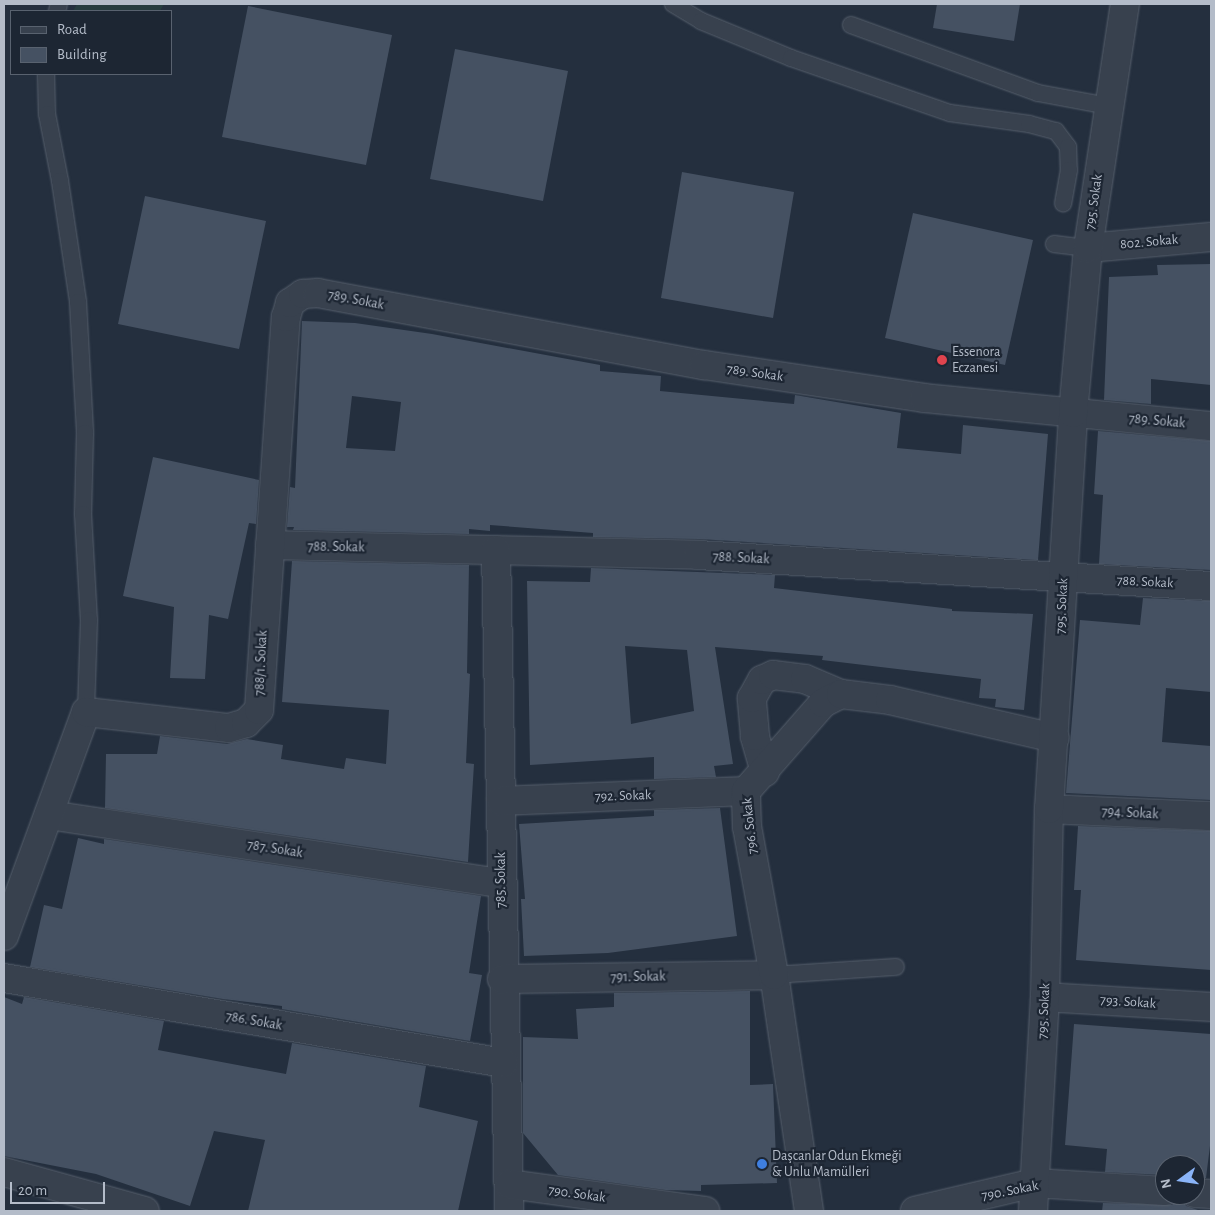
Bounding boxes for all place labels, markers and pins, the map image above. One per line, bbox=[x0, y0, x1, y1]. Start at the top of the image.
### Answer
place label: Essenora Eczanesi bbox=[952, 344, 1000, 377]
marker: Essenora Eczanesi bbox=[936, 354, 948, 366]
place label: Daşcanlar Odun Ekmeği & Unlu Mamülleri bbox=[772, 1148, 902, 1180]
marker: Daşcanlar Odun Ekmeği & Unlu Mamülleri bbox=[756, 1158, 768, 1170]

